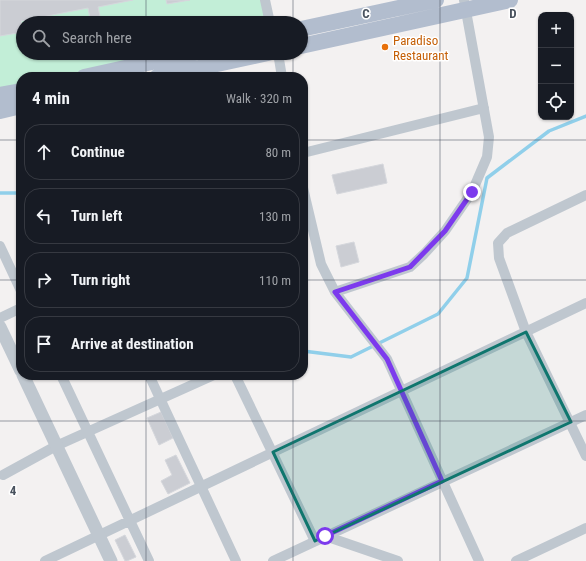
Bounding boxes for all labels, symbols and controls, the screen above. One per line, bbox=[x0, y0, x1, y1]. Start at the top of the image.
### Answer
text: C bbox=[362, 6, 370, 21]
text: D bbox=[509, 6, 517, 21]
map controls bbox=[538, 12, 574, 120]
button: + bbox=[538, 12, 574, 48]
search box bbox=[16, 16, 308, 60]
icon: search bbox=[30, 27, 52, 49]
text: Search here bbox=[62, 29, 132, 47]
place label: Paradiso Restaurant bbox=[393, 33, 449, 63]
marker: Paradiso Restaurant bbox=[380, 42, 390, 52]
button: − bbox=[538, 48, 574, 84]
button: locate bbox=[538, 84, 574, 120]
text: 4 min bbox=[32, 88, 70, 108]
text: Walk · 320 m bbox=[226, 91, 292, 106]
icon: ahead bbox=[33, 141, 55, 163]
text: Continue bbox=[71, 143, 125, 161]
text: 80 m bbox=[265, 145, 291, 160]
route end bbox=[463, 183, 481, 201]
icon: left bbox=[33, 205, 55, 227]
text: Turn left bbox=[71, 207, 122, 225]
text: 130 m bbox=[259, 209, 291, 224]
icon: right bbox=[33, 269, 55, 291]
text: Turn right bbox=[71, 271, 130, 289]
text: 110 m bbox=[259, 273, 291, 288]
icon: arrive bbox=[33, 333, 55, 355]
text: Arrive at destination bbox=[71, 335, 194, 353]
text: 4 bbox=[10, 483, 17, 498]
route start bbox=[316, 527, 334, 545]

